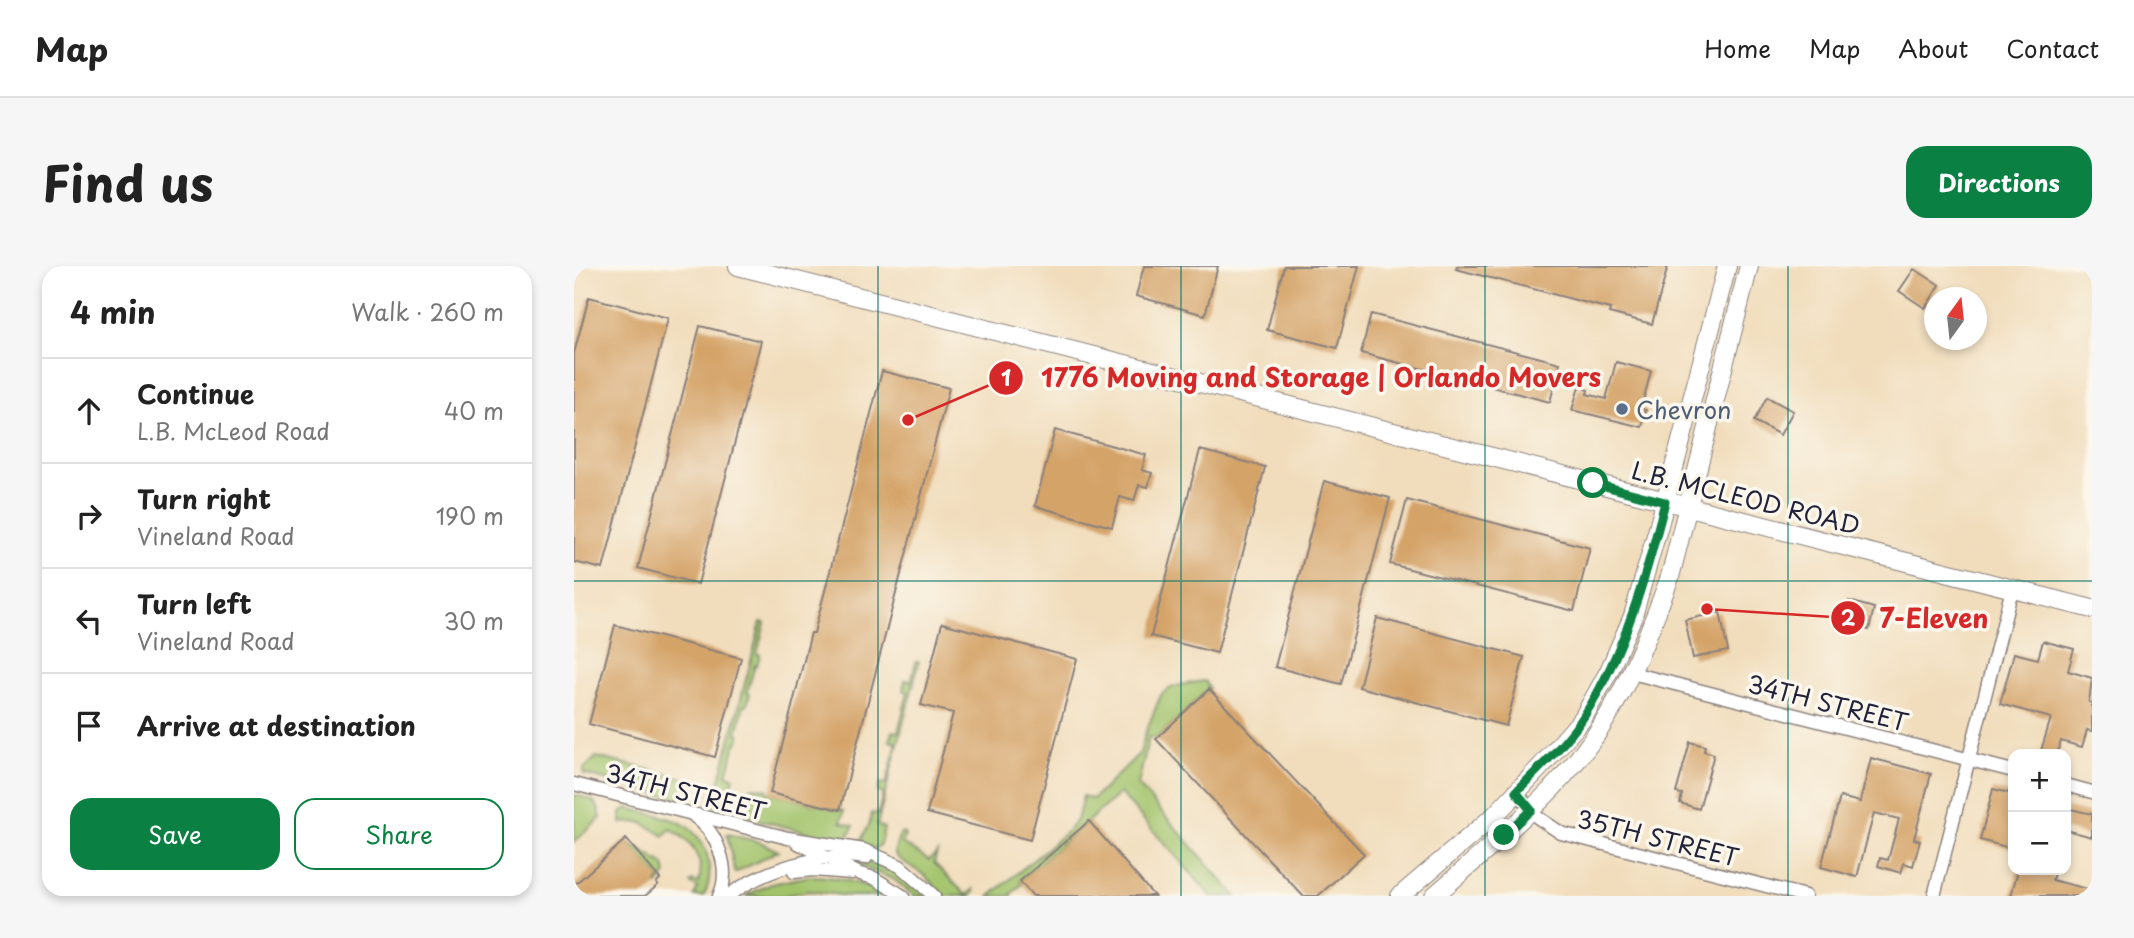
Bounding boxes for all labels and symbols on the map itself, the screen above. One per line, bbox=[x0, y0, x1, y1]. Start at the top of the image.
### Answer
north arrow bbox=[1924, 287, 1987, 350]
callout: 1776 Moving and Storage | Orlando Movers bbox=[989, 355, 1617, 402]
text: 1776 Moving and Storage | Orlando Movers bbox=[1041, 357, 1601, 396]
text: 1 bbox=[1001, 361, 1011, 393]
place label: Chevron bbox=[1636, 391, 1732, 427]
marker: Chevron bbox=[1614, 401, 1630, 417]
street label: L.B. MCLEOD ROAD bbox=[1628, 451, 1864, 543]
route start bbox=[1577, 467, 1608, 498]
callout: 7-Eleven bbox=[1830, 595, 2002, 642]
text: 7-Eleven bbox=[1880, 598, 1988, 637]
text: 2 bbox=[1841, 601, 1856, 633]
street label: 34TH STREET bbox=[1744, 665, 1913, 740]
street label: 34TH STREET bbox=[602, 754, 771, 829]
street label: 35TH STREET bbox=[1573, 800, 1743, 875]
route end bbox=[1488, 819, 1519, 850]

